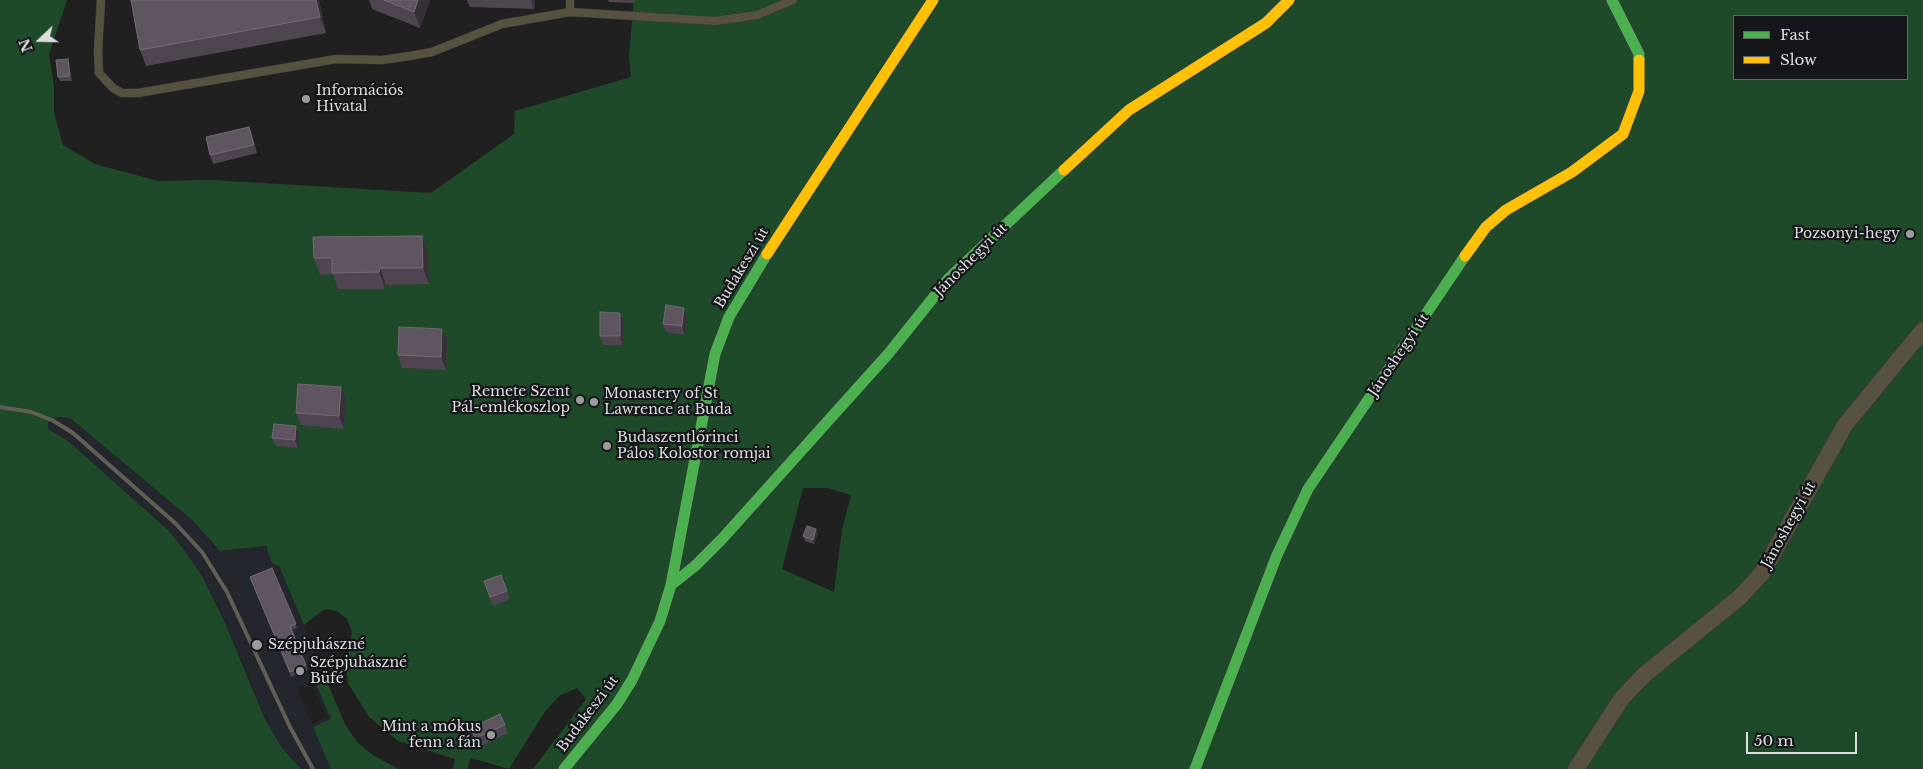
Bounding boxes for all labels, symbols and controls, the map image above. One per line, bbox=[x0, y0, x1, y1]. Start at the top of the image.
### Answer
north arrow bbox=[15, 15, 65, 65]
legend bbox=[1733, 15, 1908, 80]
text: Fast bbox=[1780, 25, 1810, 44]
text: N bbox=[15, 36, 37, 55]
text: Slow bbox=[1780, 50, 1817, 69]
place label: Információs Hivatal bbox=[316, 83, 403, 115]
marker: Információs Hivatal bbox=[300, 93, 312, 105]
street label: Jánoshegyi út bbox=[931, 220, 1011, 300]
street label: Budakeszi út bbox=[711, 225, 773, 311]
place label: Pozsonyi-hegy bbox=[1794, 226, 1900, 242]
marker: Pozsonyi-hegy bbox=[1904, 228, 1916, 240]
street label: Jánoshegyi út bbox=[1365, 310, 1433, 400]
place label: Remete Szent Pál-emlékoszlop bbox=[452, 384, 570, 417]
place label: Monastery of St Lawrence at Buda bbox=[604, 386, 732, 418]
marker: Remete Szent Pál-emlékoszlop bbox=[574, 394, 586, 406]
marker: Monastery of St Lawrence at Buda bbox=[588, 396, 600, 408]
place label: Budaszentlőrinci Pálos Kolostor romjai bbox=[617, 430, 771, 462]
marker: Budaszentlőrinci Pálos Kolostor romjai bbox=[601, 440, 613, 452]
street label: Jánoshegyi út bbox=[1758, 479, 1820, 571]
place label: Szépjuhászné bbox=[268, 637, 365, 653]
marker: Szépjuhászné bbox=[250, 638, 264, 652]
place label: Szépjuhászné Büfé bbox=[310, 655, 407, 688]
marker: Szépjuhászné Büfé bbox=[294, 665, 306, 677]
street label: Budakeszi út bbox=[554, 673, 622, 755]
place label: Mint a mókus fenn a fán bbox=[382, 719, 481, 752]
scale bar bbox=[1748, 722, 1859, 754]
marker: Mint a mókus fenn a fán bbox=[485, 729, 497, 741]
text: 50 m bbox=[1754, 731, 1794, 750]

